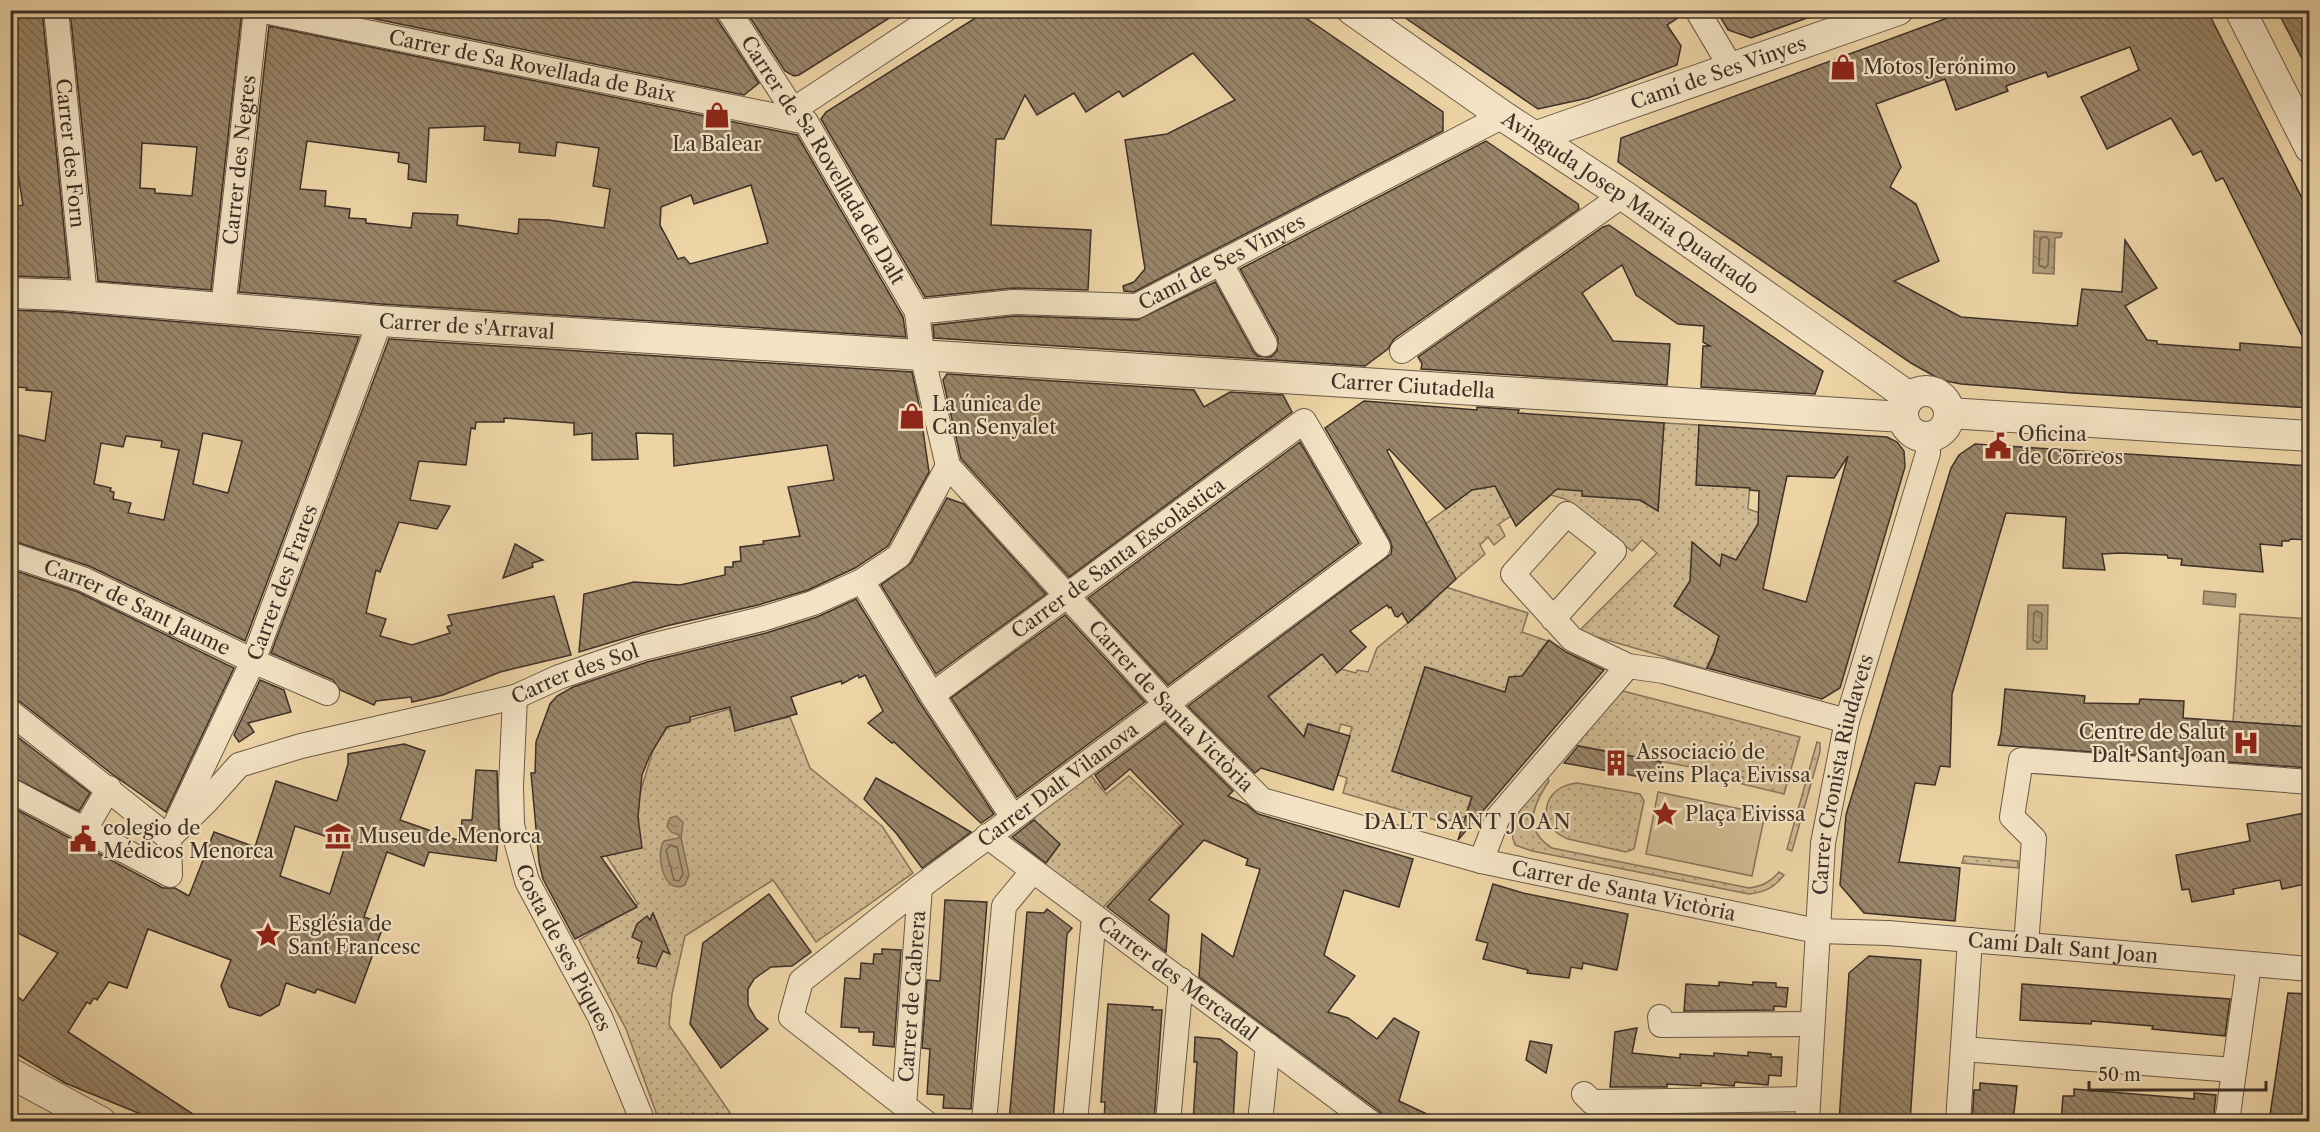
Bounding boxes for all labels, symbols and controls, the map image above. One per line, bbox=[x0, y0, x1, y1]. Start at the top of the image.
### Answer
street label: Carrer de Sa Rovellada de Baix bbox=[387, 25, 678, 107]
street label: Carrer de Sa Rovellada de Dalt bbox=[736, 31, 910, 289]
street label: Camí de Ses Vinyes bbox=[1627, 31, 1809, 114]
shop icon: Motos Jerónimo bbox=[1828, 52, 1858, 82]
place label: Motos Jerónimo bbox=[1863, 55, 2016, 79]
street label: Carrer des Negres bbox=[218, 74, 261, 246]
street label: Carrer des Forn bbox=[51, 77, 90, 230]
shop icon: La Balear bbox=[702, 100, 732, 130]
street label: Avinguda Josep Maria Quadrado bbox=[1497, 106, 1764, 299]
place label: La Balear bbox=[672, 132, 762, 156]
street label: Camí de Ses Vinyes bbox=[1134, 209, 1309, 315]
street label: Carrer de s'Arraval bbox=[378, 309, 555, 344]
street label: Carrer Ciutadella bbox=[1330, 369, 1496, 403]
place label: La única de Can Senyalet bbox=[932, 392, 1056, 439]
shop icon: La única de Can Senyalet bbox=[897, 401, 927, 431]
place label: Oficina de Correos bbox=[2018, 422, 2123, 469]
public building icon: Oficina de Correos bbox=[1983, 431, 2013, 461]
street label: Carrer de Santa Escolàstica bbox=[1007, 472, 1230, 644]
street label: Carrer des Frares bbox=[242, 501, 322, 664]
street label: Carrer de Sant Jaume bbox=[41, 555, 234, 660]
street label: Carrer de Santa Victòria bbox=[1083, 615, 1259, 797]
street label: Carrer des Sol bbox=[507, 638, 642, 709]
street label: Carrer Cronista Riudavets bbox=[1808, 652, 1878, 896]
street label: Carrer Dalt Vilanova bbox=[973, 717, 1143, 852]
place label: Centre de Salut Dalt Sant Joan bbox=[2079, 720, 2226, 767]
hospital icon: Centre de Salut Dalt Sant Joan bbox=[2231, 728, 2261, 758]
place label: Associació de veïns Plaça Eivissa bbox=[1635, 740, 1811, 787]
building icon: Associació de veïns Plaça Eivissa bbox=[1601, 748, 1631, 778]
place icon: Plaça Eivissa bbox=[1650, 799, 1680, 829]
place label: Plaça Eivissa bbox=[1685, 802, 1806, 826]
district label: DALT SANT JOAN bbox=[1364, 809, 1572, 834]
place label: colegio de Médicos Menorca bbox=[103, 816, 274, 863]
museum icon: Museu de Menorca bbox=[323, 821, 353, 851]
public building icon: colegio de Médicos Menorca bbox=[68, 824, 98, 854]
place label: Museu de Menorca bbox=[358, 824, 542, 848]
street label: Carrer de Santa Victòria bbox=[1510, 856, 1738, 926]
street label: Costa de ses Piques bbox=[511, 862, 617, 1035]
street label: Carrer de Cabrera bbox=[894, 909, 930, 1083]
street label: Carrer des Mercadal bbox=[1093, 911, 1262, 1046]
place label: Església de Sant Francesc bbox=[288, 912, 421, 959]
place icon: Església de Sant Francesc bbox=[253, 920, 283, 950]
street label: Camí Dalt Sant Joan bbox=[1967, 928, 2160, 968]
scale bar bbox=[2089, 1054, 2266, 1092]
text: 50 m bbox=[2098, 1064, 2141, 1086]

